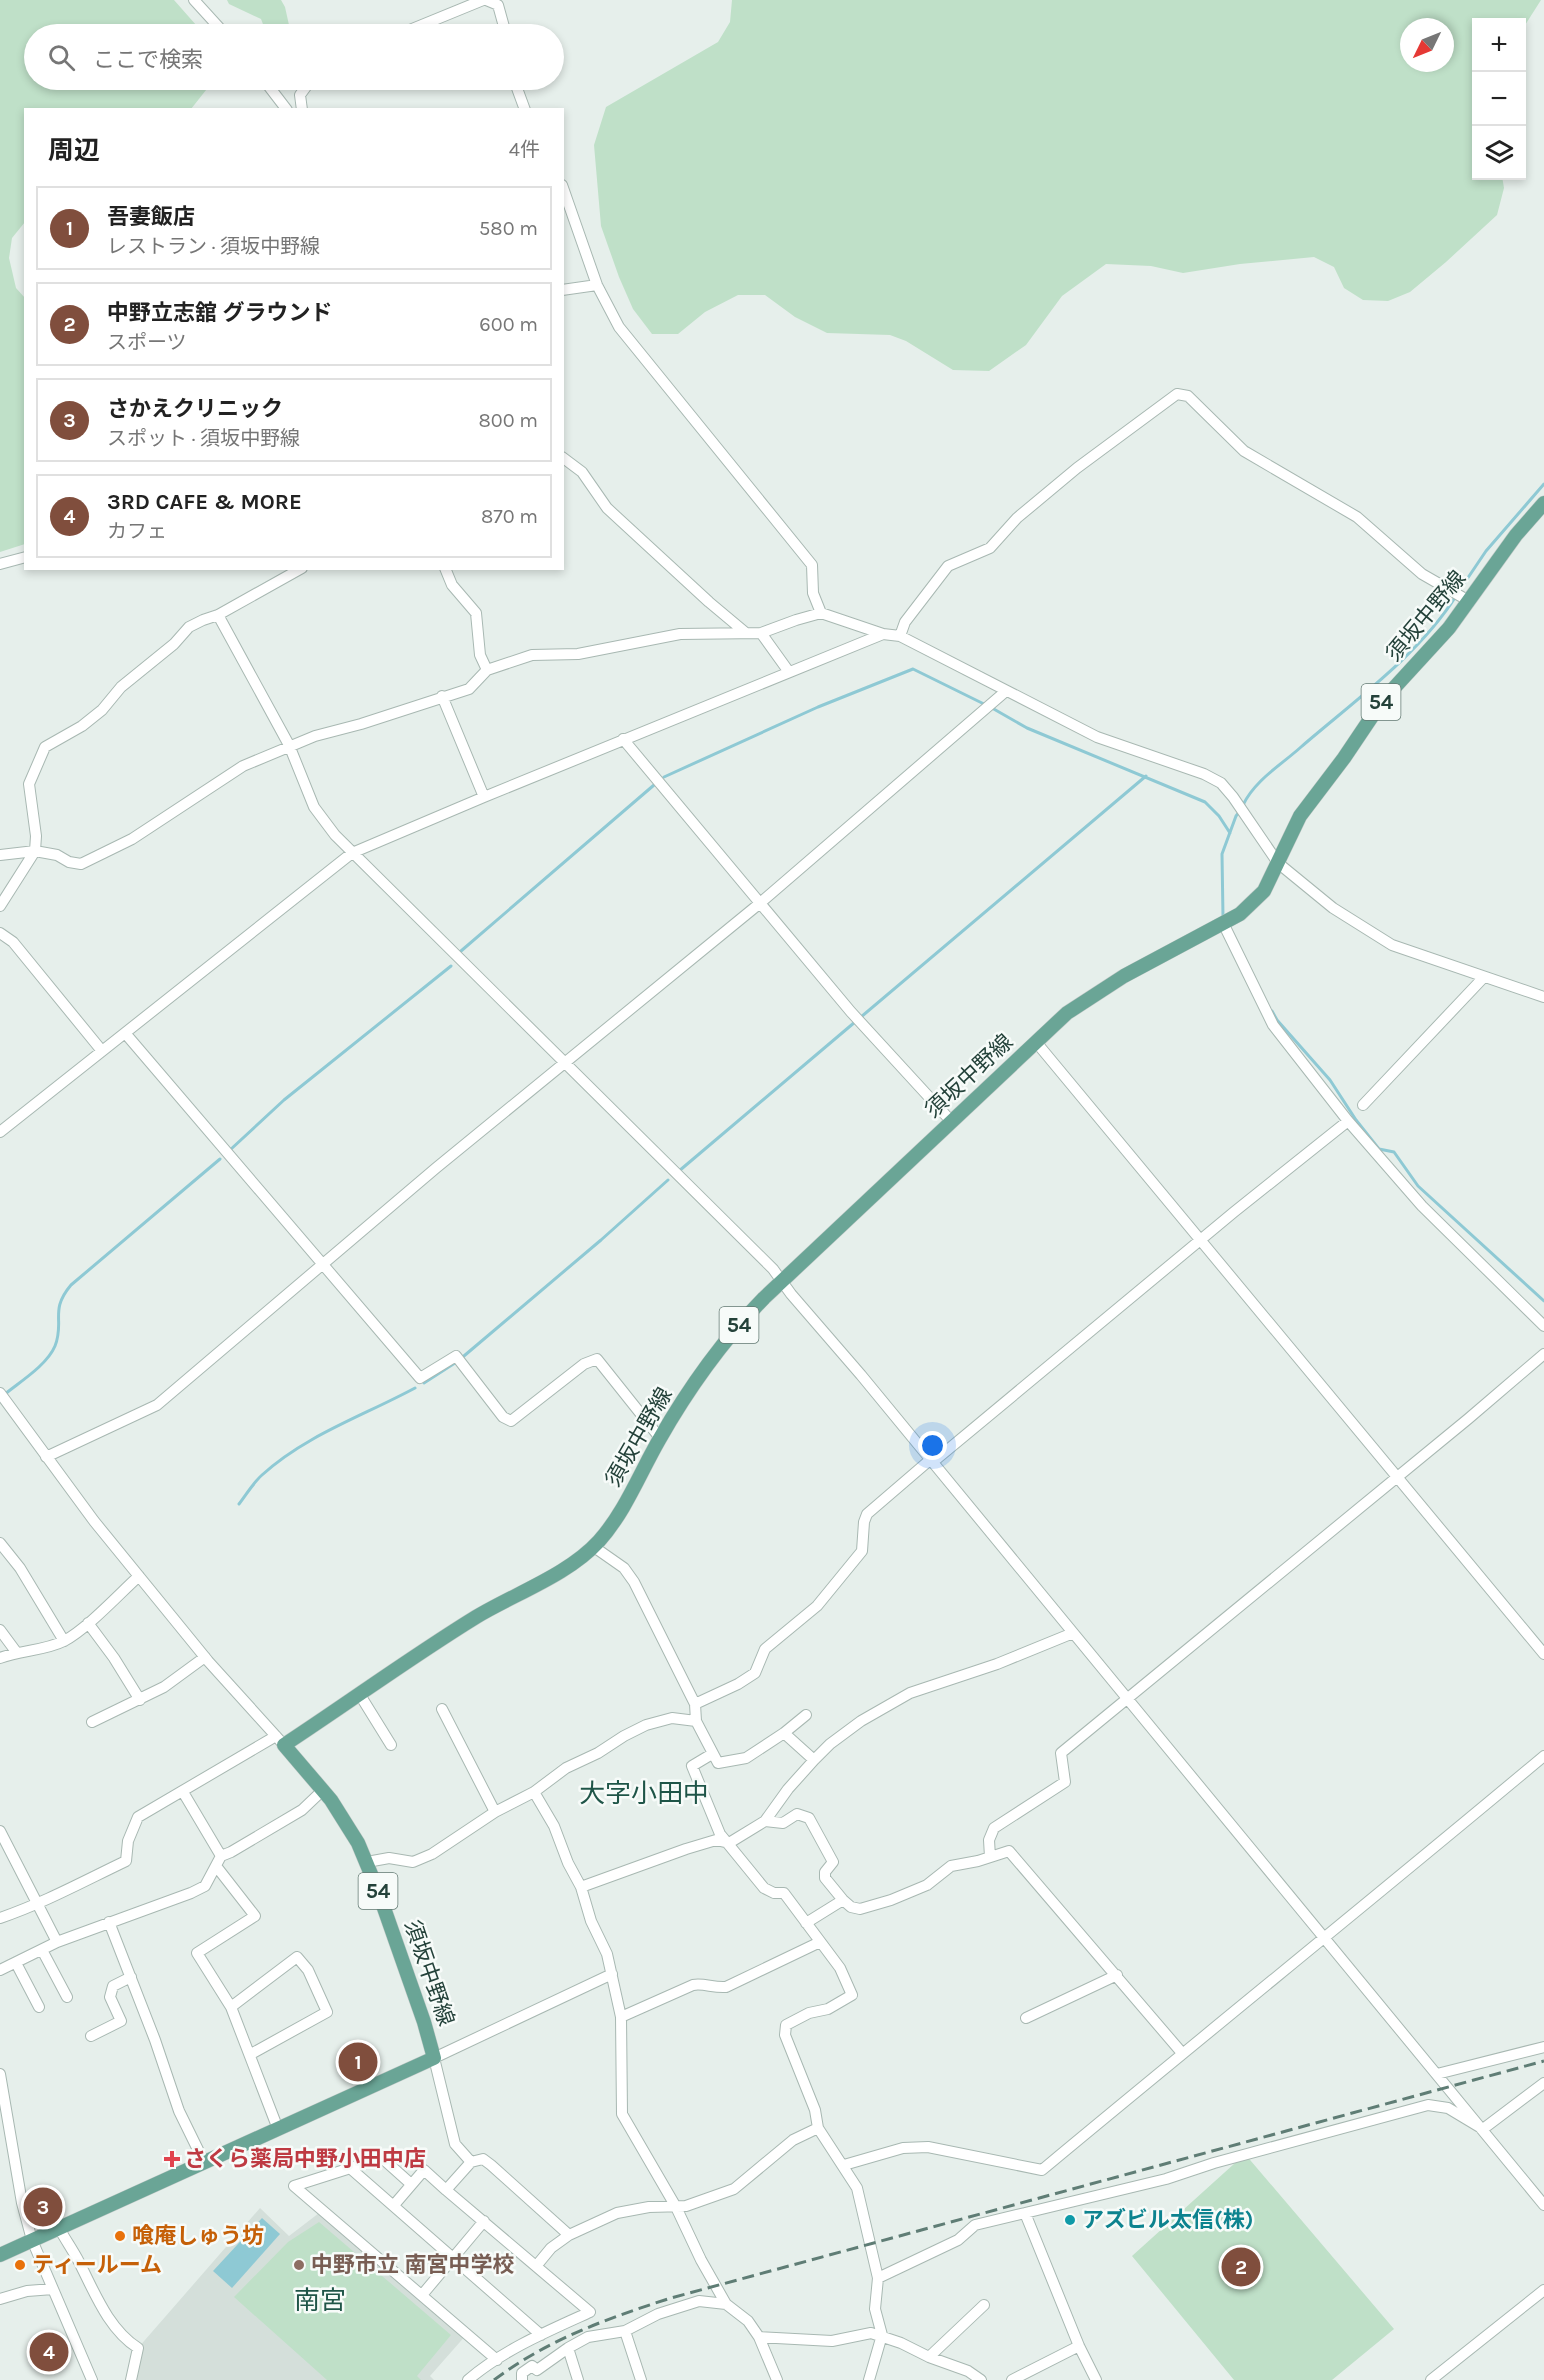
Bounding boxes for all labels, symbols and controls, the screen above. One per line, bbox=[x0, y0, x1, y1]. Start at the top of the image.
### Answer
north arrow bbox=[1400, 18, 1454, 72]
map controls bbox=[1472, 18, 1526, 180]
button: + bbox=[1472, 18, 1526, 72]
search box bbox=[24, 24, 564, 90]
icon: search bbox=[45, 41, 78, 74]
text: ここで検索 bbox=[93, 47, 203, 73]
button: − bbox=[1472, 72, 1526, 126]
button: layers bbox=[1472, 126, 1526, 180]
text: 周辺 bbox=[48, 135, 100, 166]
text: 4件 bbox=[509, 138, 540, 161]
text: 吾妻飯店 bbox=[107, 204, 195, 230]
text: 1 bbox=[66, 217, 73, 240]
text: 580 m bbox=[479, 217, 538, 240]
text: レストラン · 須坂中野線 bbox=[107, 235, 320, 258]
text: 中野立志舘 グラウンド bbox=[107, 300, 333, 326]
text: 2 bbox=[63, 313, 76, 336]
text: 600 m bbox=[479, 313, 538, 336]
text: スポーツ bbox=[107, 331, 187, 354]
text: さかえクリニック bbox=[107, 396, 283, 422]
text: 3 bbox=[63, 409, 76, 432]
text: 800 m bbox=[479, 409, 538, 432]
text: スポット · 須坂中野線 bbox=[107, 427, 300, 450]
text: 3RD CAFE & MORE bbox=[107, 489, 302, 515]
text: 4 bbox=[64, 505, 75, 528]
text: 870 m bbox=[481, 505, 538, 528]
text: カフェ bbox=[107, 520, 167, 543]
street label: 須坂中野線 bbox=[1381, 566, 1471, 666]
road number: 54 bbox=[1362, 684, 1400, 720]
street label: 須坂中野線 bbox=[920, 1029, 1018, 1123]
road number: 54 bbox=[720, 1307, 758, 1343]
street label: 須坂中野線 bbox=[600, 1383, 678, 1491]
your location bbox=[918, 1431, 947, 1460]
district label: 大字小田中 bbox=[579, 1778, 709, 1809]
road number: 54 bbox=[358, 1873, 398, 1909]
street label: 須坂中野線 bbox=[399, 1917, 459, 2029]
pin: 1 bbox=[338, 2040, 378, 2084]
place label: さくら薬局中野小田中店 bbox=[184, 2146, 426, 2172]
marker: さくら薬局中野小田中店 bbox=[165, 2152, 179, 2166]
pin: 3 bbox=[24, 2184, 63, 2230]
place label: アズビル太信(株) bbox=[1082, 2207, 1254, 2233]
marker: アズビル太信(株) bbox=[1063, 2213, 1077, 2227]
place label: 喰庵しゅう坊 bbox=[132, 2223, 264, 2249]
marker: 喰庵しゅう坊 bbox=[113, 2229, 127, 2243]
pin: 2 bbox=[1222, 2244, 1260, 2290]
place label: ティールーム bbox=[32, 2252, 162, 2278]
place label: 中野市立 南宮中学校 bbox=[311, 2252, 515, 2278]
marker: ティールーム bbox=[13, 2258, 27, 2272]
marker: 中野市立 南宮中学校 bbox=[292, 2258, 306, 2272]
district label: 南宮 bbox=[294, 2285, 346, 2316]
pin: 4 bbox=[29, 2330, 68, 2374]

